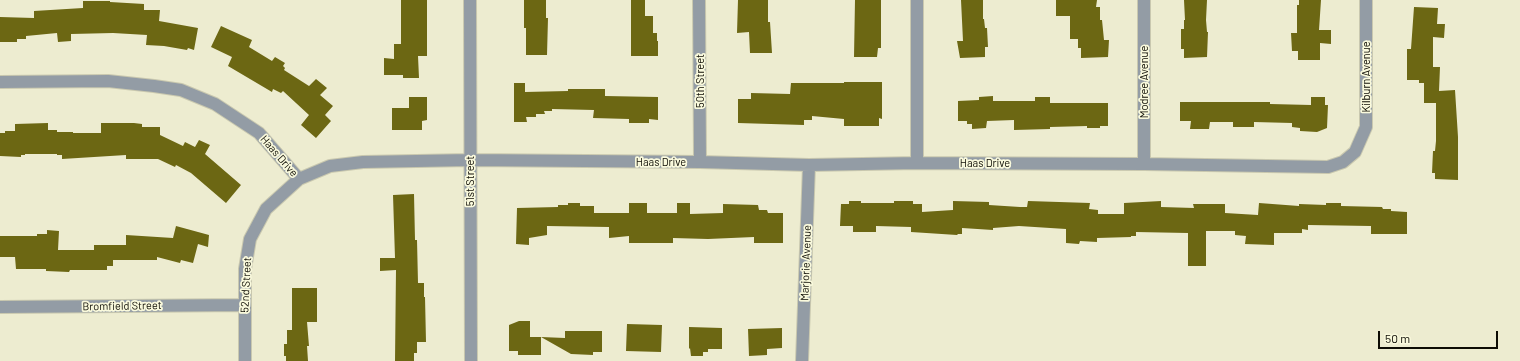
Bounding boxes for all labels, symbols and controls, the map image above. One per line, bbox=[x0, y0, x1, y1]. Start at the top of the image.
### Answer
street label: Kilburn Avenue bbox=[1359, 41, 1373, 113]
street label: Modree Avenue bbox=[1137, 46, 1151, 118]
street label: 50th Street bbox=[693, 54, 707, 108]
street label: Haas Drive bbox=[257, 133, 301, 179]
street label: Haas Drive bbox=[636, 155, 686, 169]
street label: 51st Street bbox=[463, 156, 477, 206]
street label: Haas Drive bbox=[960, 156, 1010, 170]
street label: Marjorie Avenue bbox=[798, 225, 814, 301]
street label: 52nd Street bbox=[238, 257, 254, 313]
street label: Bromfield Street bbox=[82, 299, 162, 313]
scale bar bbox=[1380, 323, 1500, 349]
text: 50 m bbox=[1385, 331, 1410, 345]

